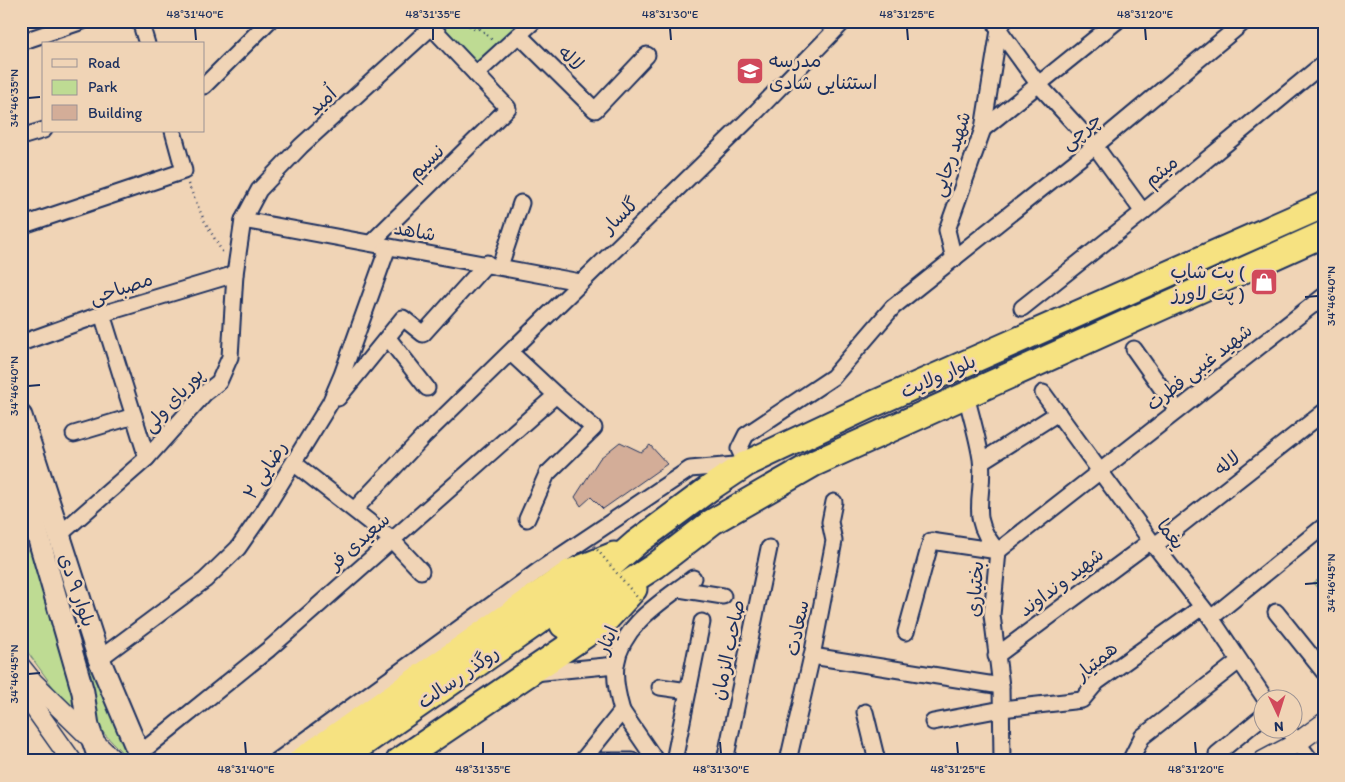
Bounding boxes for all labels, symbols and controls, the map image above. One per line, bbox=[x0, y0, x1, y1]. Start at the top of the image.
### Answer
text: 48°31'40"E bbox=[166, 7, 224, 21]
text: 48°31'35"E bbox=[405, 7, 461, 21]
text: 48°31'30"E bbox=[642, 7, 699, 21]
text: 48°31'25"E bbox=[879, 7, 935, 21]
text: 48°31'20"E bbox=[1117, 7, 1174, 21]
street label: لاله bbox=[553, 40, 589, 76]
legend bbox=[42, 42, 205, 132]
place label: مدرسه استثنایی شادی bbox=[769, 49, 877, 95]
text: Road bbox=[88, 54, 121, 72]
school or university icon: مدرسه استثنایی شادی bbox=[735, 56, 765, 86]
text: 34°46'35"N bbox=[7, 69, 21, 127]
text: Park bbox=[88, 78, 118, 96]
street label: اُمید bbox=[301, 80, 341, 120]
text: Building bbox=[88, 104, 142, 122]
street label: شهید رجایی bbox=[926, 108, 977, 200]
street label: چرچی bbox=[1056, 108, 1107, 155]
street label: نسیم bbox=[403, 139, 451, 187]
street label: میثم bbox=[1139, 150, 1184, 194]
street label: گلسار bbox=[595, 192, 643, 239]
street label: شاهد bbox=[392, 216, 438, 246]
place label: پت شاپ ( پت لاورز ) bbox=[1170, 260, 1245, 306]
text: 34°46'40"N bbox=[1324, 266, 1338, 326]
street label: مصباحی bbox=[87, 267, 156, 310]
shop icon: پت شاپ ( پت لاورز ) bbox=[1249, 267, 1279, 297]
street label: شهید غیبی فطرت bbox=[1141, 318, 1257, 416]
street label: بلوار ولایت bbox=[897, 349, 979, 403]
text: 34°46'40"N bbox=[7, 356, 21, 416]
street label: پوریای ولی bbox=[138, 363, 209, 437]
street label: رضایی ۲ bbox=[238, 437, 293, 504]
street label: لاله bbox=[1209, 446, 1245, 480]
street label: سعیدی فر bbox=[322, 507, 394, 576]
street label: یغما bbox=[1152, 514, 1190, 554]
street label: شهید ونداوند bbox=[1014, 543, 1109, 622]
street label: بلوار ۹ دی bbox=[54, 550, 100, 630]
text: 34°46'45"N bbox=[1324, 553, 1338, 613]
street label: بختیاری bbox=[962, 560, 988, 618]
street label: صاحب الزمان bbox=[706, 598, 750, 702]
street label: سعادت bbox=[780, 598, 814, 658]
street label: ایثار bbox=[590, 622, 623, 659]
street label: همتیار bbox=[1069, 636, 1122, 686]
street label: روگذر رسالت bbox=[413, 641, 503, 713]
text: 34°46'45"N bbox=[7, 644, 21, 704]
north arrow bbox=[1252, 690, 1302, 740]
text: N bbox=[1274, 718, 1284, 735]
text: 48°31'40"E bbox=[217, 762, 275, 776]
text: 48°31'35"E bbox=[455, 762, 511, 776]
text: 48°31'30"E bbox=[693, 762, 750, 776]
text: 48°31'25"E bbox=[930, 762, 986, 776]
text: 48°31'20"E bbox=[1168, 762, 1225, 776]

